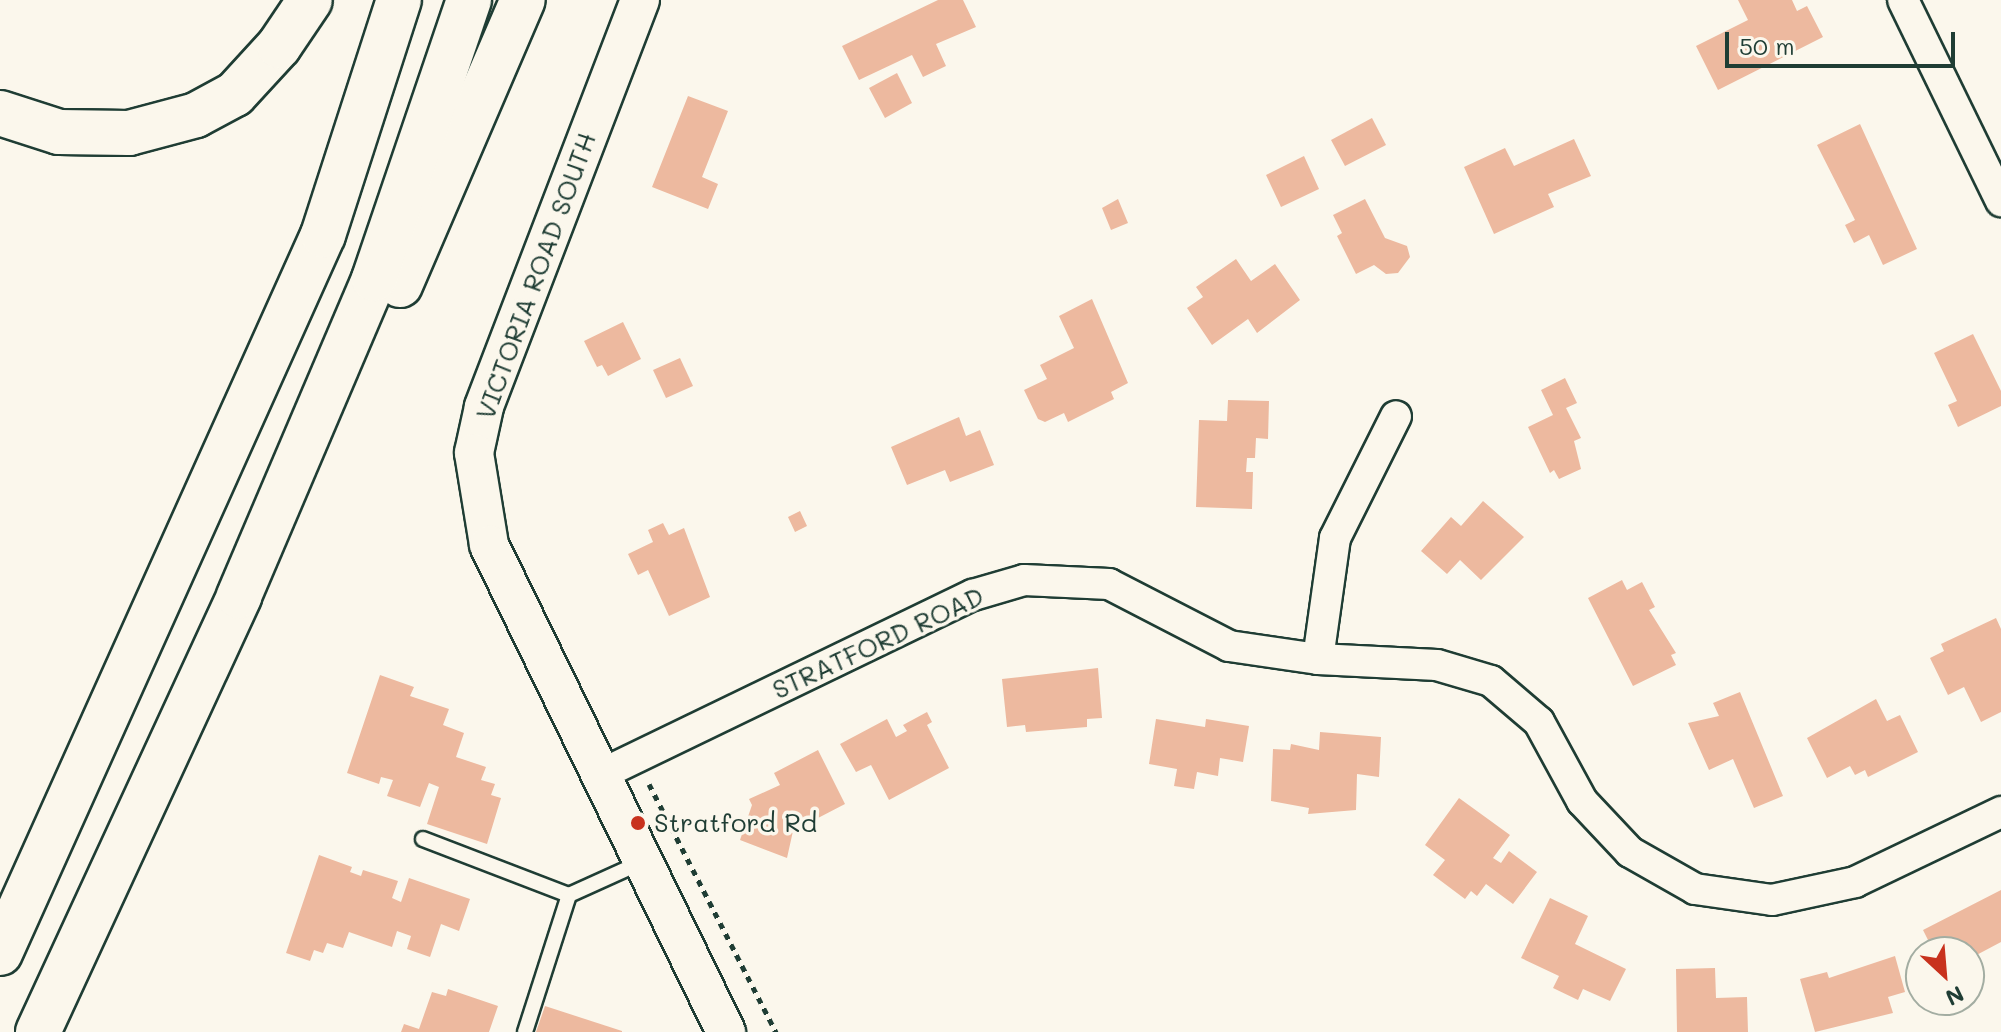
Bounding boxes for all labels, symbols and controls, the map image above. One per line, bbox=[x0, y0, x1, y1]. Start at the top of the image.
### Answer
scale bar bbox=[1729, 16, 1959, 66]
text: 50 m bbox=[1739, 30, 1795, 61]
street label: VICTORIA ROAD SOUTH bbox=[470, 128, 602, 424]
street label: STRATFORD ROAD bbox=[767, 580, 989, 706]
place label: Stratford Rd bbox=[654, 807, 817, 839]
marker: Stratford Rd bbox=[629, 814, 647, 832]
north arrow bbox=[1905, 936, 1985, 1016]
text: N bbox=[1941, 980, 1969, 1013]

